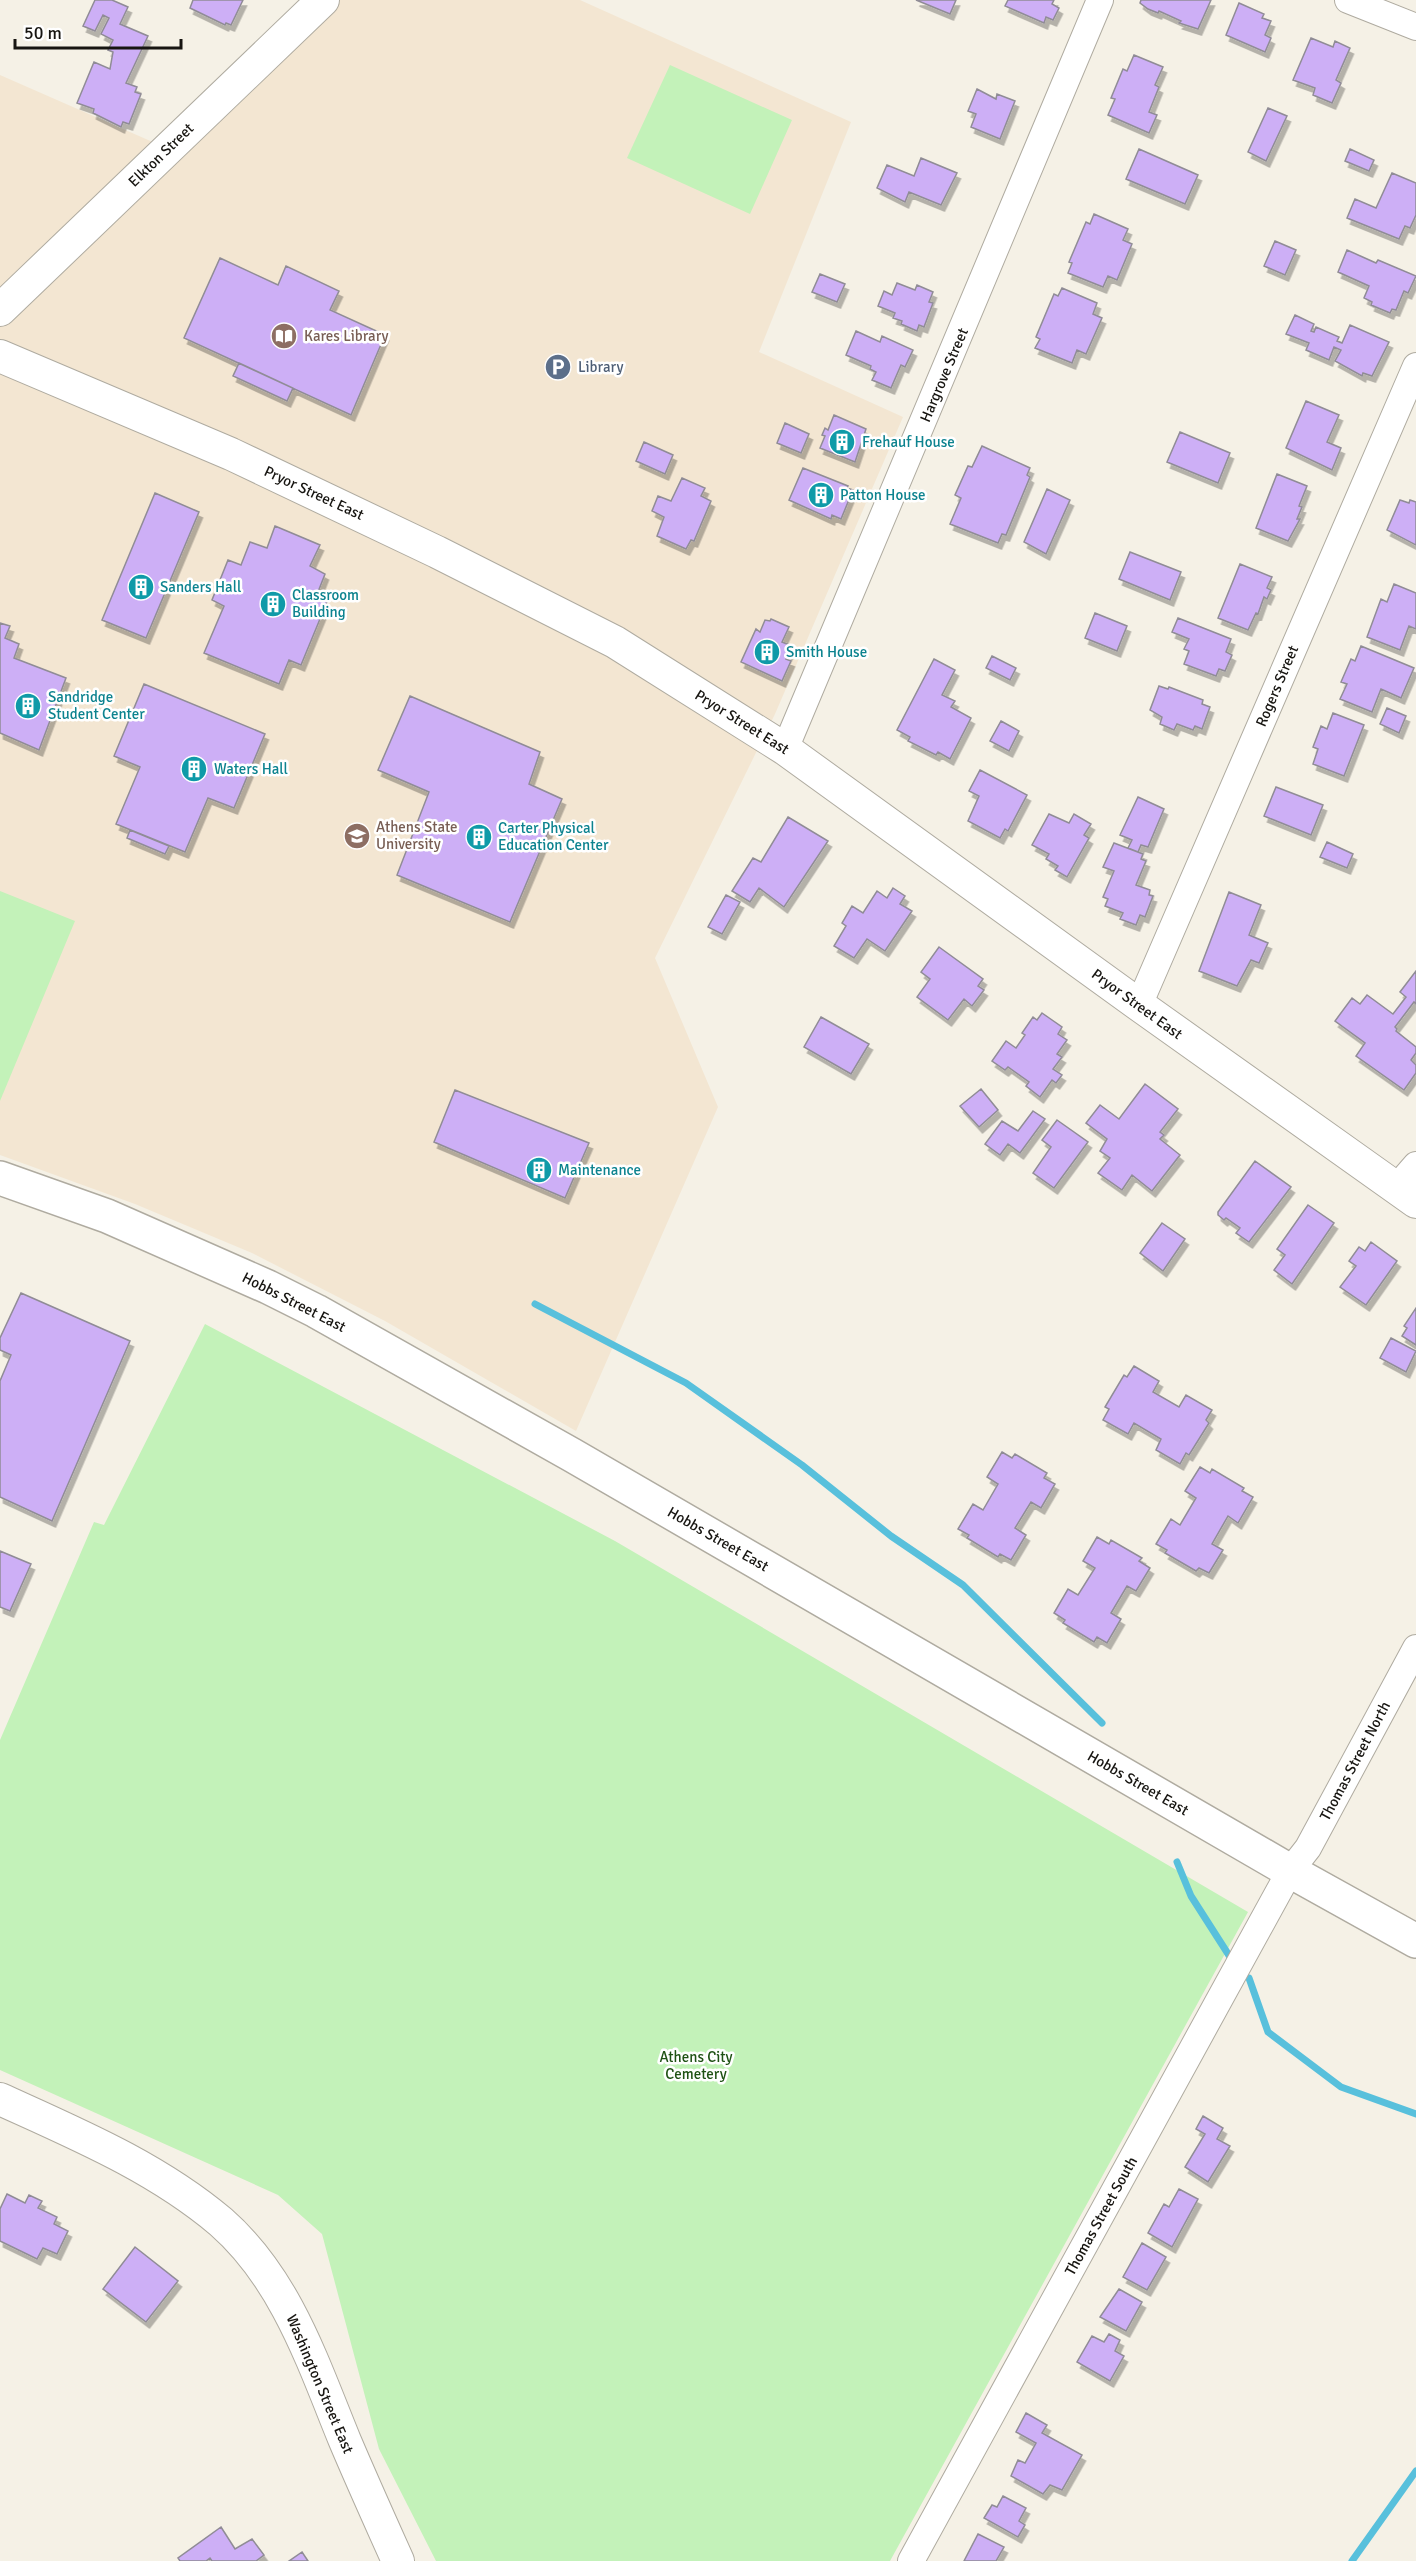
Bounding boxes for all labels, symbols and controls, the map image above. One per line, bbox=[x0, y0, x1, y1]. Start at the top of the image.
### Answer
scale bar bbox=[15, 12, 182, 50]
text: 50 m bbox=[24, 22, 62, 44]
street label: Elkton Street bbox=[125, 119, 197, 191]
library icon: Kares Library bbox=[269, 321, 299, 351]
street label: Hargrove Street bbox=[916, 325, 972, 425]
place label: Kares Library bbox=[304, 327, 389, 345]
parking icon: Library bbox=[543, 352, 573, 382]
place label: Library bbox=[578, 358, 623, 376]
building icon: Frehauf House bbox=[827, 427, 857, 457]
place label: Frehauf House bbox=[862, 433, 955, 451]
street label: Pryor Street East bbox=[261, 462, 367, 524]
building icon: Patton House bbox=[806, 480, 836, 510]
place label: Patton House bbox=[840, 486, 925, 504]
building icon: Sanders Hall bbox=[126, 572, 156, 602]
place label: Sanders Hall bbox=[160, 578, 241, 596]
place label: Classroom Building bbox=[292, 586, 359, 621]
building icon: Classroom Building bbox=[258, 589, 288, 619]
building icon: Smith House bbox=[752, 637, 782, 667]
place label: Smith House bbox=[786, 643, 867, 661]
street label: Rogers Street bbox=[1252, 643, 1302, 729]
street label: Pryor Street East bbox=[692, 686, 792, 758]
place label: Sandridge Student Center bbox=[48, 688, 145, 723]
building icon: Sandridge Student Center bbox=[13, 691, 43, 721]
building icon: Waters Hall bbox=[179, 754, 209, 784]
place label: Waters Hall bbox=[214, 760, 288, 778]
place label: Athens State University bbox=[376, 818, 458, 853]
place label: Carter Physical Education Center bbox=[498, 819, 609, 854]
school or university icon: Athens State University bbox=[342, 821, 372, 851]
building icon: Carter Physical Education Center bbox=[464, 822, 494, 852]
street label: Pryor Street East bbox=[1088, 965, 1186, 1043]
building icon: Maintenance bbox=[524, 1155, 554, 1185]
place label: Maintenance bbox=[558, 1161, 641, 1179]
street label: Hobbs Street East bbox=[239, 1268, 349, 1336]
street label: Hobbs Street East bbox=[664, 1503, 772, 1575]
street label: Thomas Street North bbox=[1316, 1698, 1394, 1824]
street label: Hobbs Street East bbox=[1084, 1747, 1192, 1819]
park label: Athens City Cemetery bbox=[659, 2048, 733, 2083]
street label: Thomas Street South bbox=[1061, 2154, 1141, 2278]
street label: Washington Street East bbox=[283, 2312, 357, 2456]

